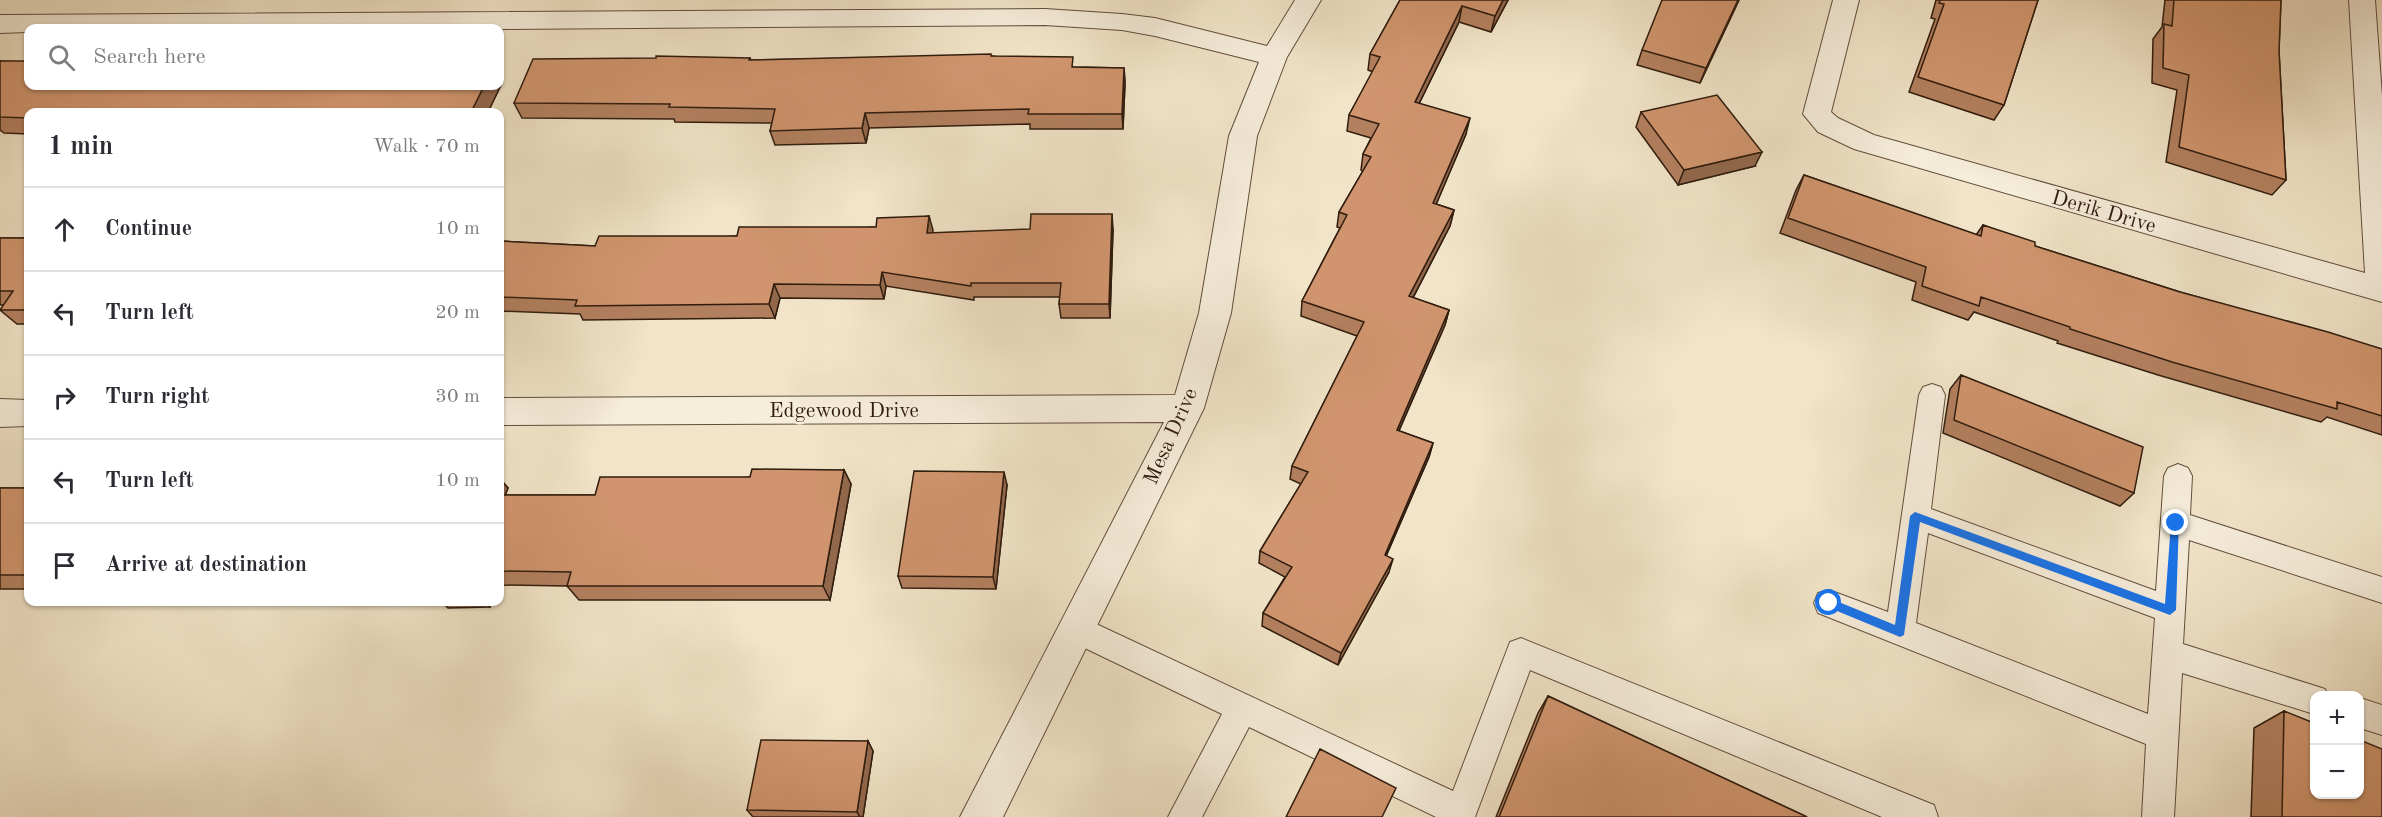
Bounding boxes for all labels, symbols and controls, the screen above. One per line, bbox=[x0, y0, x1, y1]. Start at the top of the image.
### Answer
search box bbox=[24, 24, 504, 90]
icon: search bbox=[45, 41, 78, 74]
text: Search here bbox=[93, 46, 206, 68]
text: 1 min bbox=[48, 134, 113, 160]
text: Walk · 70 m bbox=[373, 137, 480, 157]
street label: Derik Drive bbox=[2049, 188, 2158, 237]
icon: ahead bbox=[48, 213, 81, 246]
text: Continue bbox=[105, 218, 192, 240]
text: 10 m bbox=[435, 219, 480, 239]
icon: left bbox=[48, 297, 81, 330]
text: Turn left bbox=[105, 302, 194, 324]
text: 20 m bbox=[435, 303, 480, 323]
icon: right bbox=[48, 381, 81, 414]
street label: Mesa Drive bbox=[1141, 385, 1202, 488]
text: Turn right bbox=[105, 386, 209, 408]
text: 30 m bbox=[435, 387, 480, 407]
street label: Edgewood Drive bbox=[769, 401, 919, 422]
icon: left bbox=[48, 465, 81, 498]
text: Turn left bbox=[105, 470, 194, 492]
text: 10 m bbox=[435, 471, 480, 491]
route end bbox=[2162, 509, 2188, 535]
icon: arrive bbox=[48, 549, 81, 582]
text: Arrive at destination bbox=[105, 554, 307, 576]
route start bbox=[1815, 589, 1841, 615]
map controls bbox=[2310, 691, 2364, 799]
button: + bbox=[2310, 691, 2364, 745]
button: − bbox=[2310, 745, 2364, 799]

